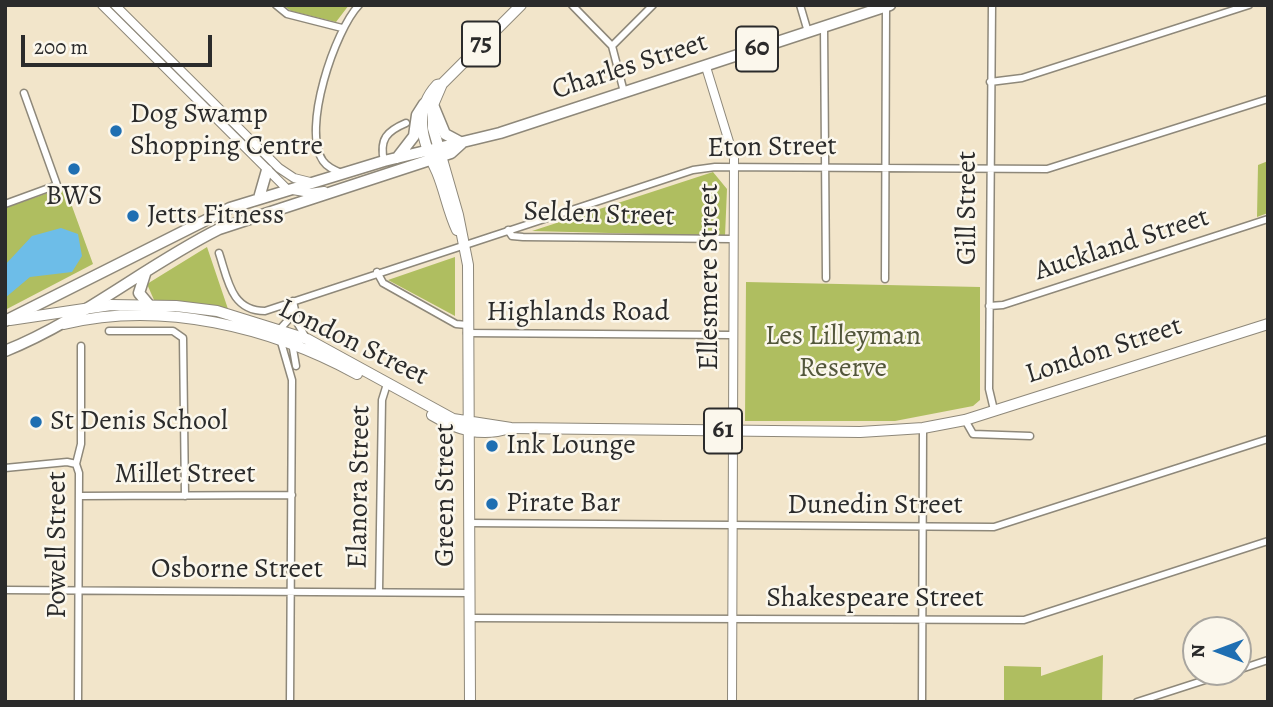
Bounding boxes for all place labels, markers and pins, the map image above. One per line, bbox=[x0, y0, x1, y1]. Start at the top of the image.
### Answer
place label: Dog Swamp Shopping Centre bbox=[130, 98, 323, 164]
marker: Dog Swamp Shopping Centre bbox=[108, 123, 124, 139]
marker: BWS bbox=[66, 161, 82, 177]
place label: BWS bbox=[45, 180, 103, 214]
place label: Jetts Fitness bbox=[147, 199, 284, 233]
marker: Jetts Fitness bbox=[125, 208, 141, 224]
place label: St Denis School bbox=[50, 405, 228, 439]
marker: St Denis School bbox=[28, 414, 44, 430]
place label: Ink Lounge bbox=[506, 429, 636, 463]
marker: Ink Lounge bbox=[484, 438, 500, 454]
place label: Pirate Bar bbox=[506, 487, 620, 521]
marker: Pirate Bar bbox=[484, 496, 500, 512]

